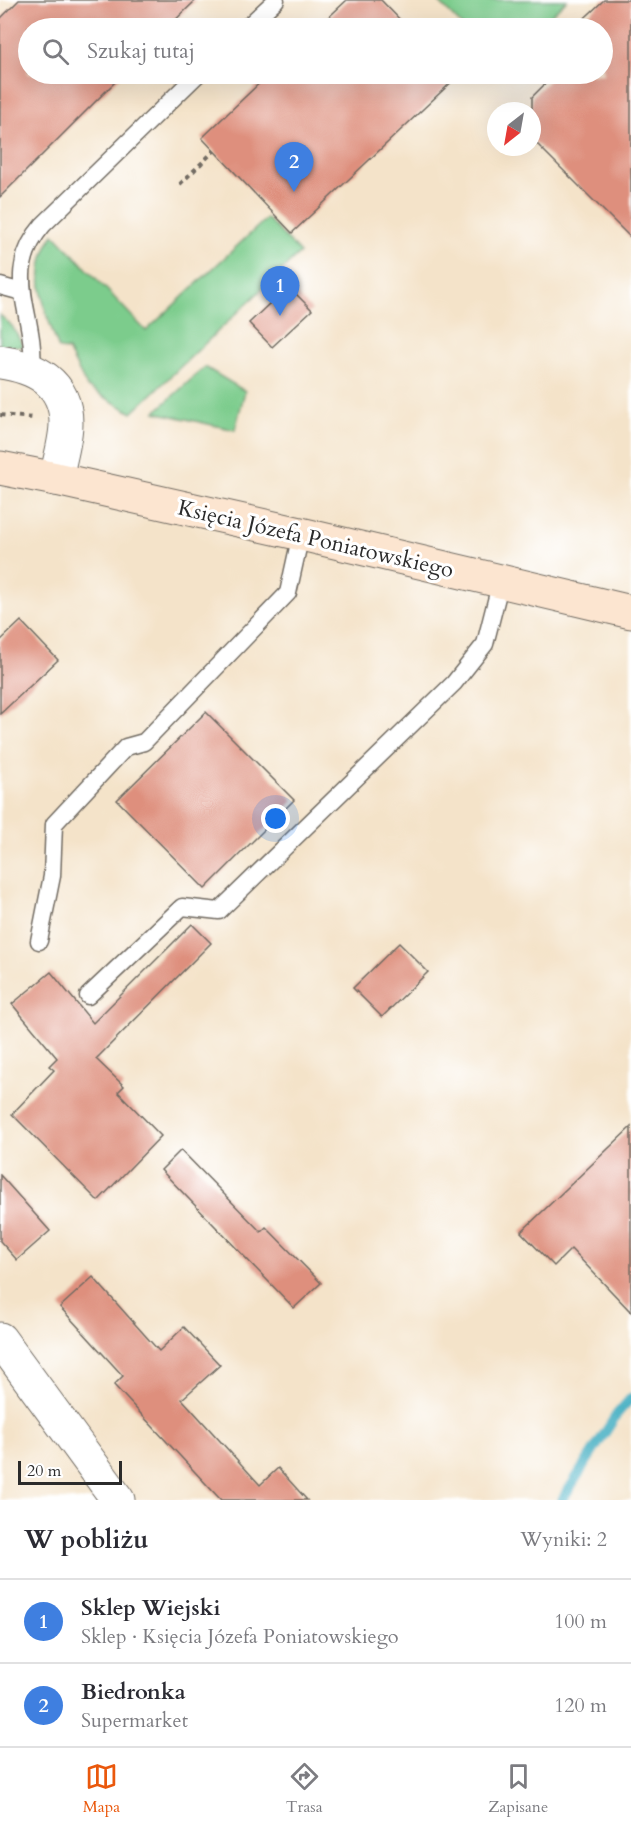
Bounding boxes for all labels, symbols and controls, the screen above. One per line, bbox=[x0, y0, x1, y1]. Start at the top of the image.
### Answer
search box bbox=[18, 18, 613, 84]
icon: search bbox=[39, 35, 72, 68]
text: Szukaj tutaj bbox=[87, 36, 195, 66]
north arrow bbox=[487, 102, 541, 156]
pin: 2 bbox=[274, 142, 314, 192]
pin: 1 bbox=[260, 266, 300, 316]
street label: Księcia Józefa Poniatowskiego bbox=[175, 493, 457, 585]
your location bbox=[261, 804, 290, 833]
scale bar bbox=[18, 1458, 122, 1486]
text: 20 m bbox=[27, 1460, 61, 1482]
text: W pobliżu bbox=[24, 1522, 149, 1557]
text: Wyniki: 2 bbox=[520, 1526, 607, 1553]
text: Sklep Wiejski bbox=[81, 1593, 221, 1623]
text: 1 bbox=[38, 1608, 49, 1635]
text: 100 m bbox=[554, 1608, 607, 1635]
text: Sklep · Księcia Józefa Poniatowskiego bbox=[81, 1623, 399, 1650]
text: Biedronka bbox=[81, 1677, 186, 1707]
text: 2 bbox=[38, 1692, 49, 1719]
text: 120 m bbox=[554, 1692, 607, 1719]
text: Supermarket bbox=[81, 1707, 188, 1734]
tab: Mapa bbox=[83, 1760, 120, 1818]
tab: Trasa bbox=[286, 1760, 323, 1818]
tab: Zapisane bbox=[488, 1760, 548, 1818]

